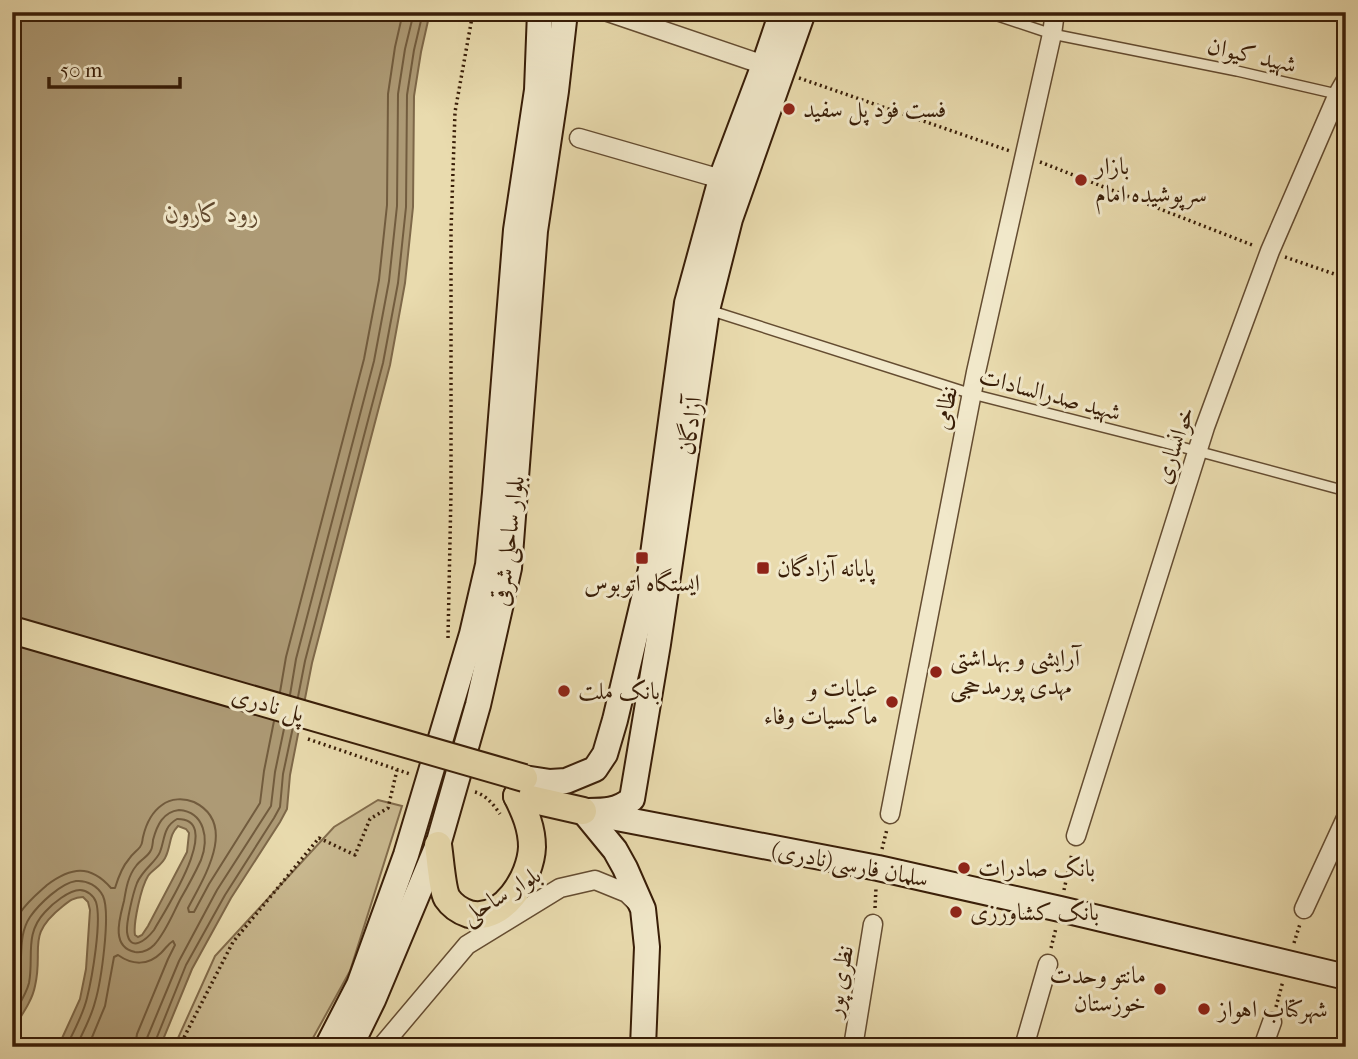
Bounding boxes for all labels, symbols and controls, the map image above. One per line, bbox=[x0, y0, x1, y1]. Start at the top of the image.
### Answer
street label: شهید کیوان bbox=[1205, 31, 1299, 80]
scale bar bbox=[49, 46, 180, 90]
text: 50 m bbox=[60, 58, 103, 82]
place label: فست فود پل سفید bbox=[803, 95, 946, 126]
marker: فست فود پل سفید bbox=[781, 101, 797, 117]
place label: بازار سرپوشیده امام bbox=[1093, 152, 1207, 215]
marker: بازار سرپوشیده امام bbox=[1073, 172, 1089, 188]
water label: رود کارون bbox=[165, 198, 259, 229]
street label: شهید صدرالسادات bbox=[976, 362, 1124, 427]
street label: نظامی bbox=[927, 384, 963, 432]
street label: آزادگان bbox=[671, 392, 708, 457]
street label: خوانساری bbox=[1148, 403, 1201, 488]
street label: بلوار ساحلی شرقی bbox=[486, 474, 533, 608]
marker: ایستگاه اتوبوس bbox=[634, 550, 650, 566]
place label: پایانه آزادگان bbox=[777, 553, 876, 585]
marker: پایانه آزادگان bbox=[755, 560, 771, 576]
place label: ایستگاه اتوبوس bbox=[584, 568, 700, 598]
place label: آرایشی و بهداشتی مهدی پورمدحجی bbox=[950, 644, 1083, 703]
marker: آرایشی و بهداشتی مهدی پورمدحجی bbox=[928, 664, 944, 680]
place label: عبایات و ماکسیات وفاء bbox=[764, 674, 878, 730]
place label: بانک ملت bbox=[578, 677, 660, 705]
street label: پل نادری bbox=[228, 680, 309, 731]
marker: بانک ملت bbox=[556, 683, 572, 699]
marker: عبایات و ماکسیات وفاء bbox=[884, 694, 900, 710]
street label: سلمان فارسی(نادری) bbox=[769, 835, 931, 896]
place label: بانک صادرات bbox=[978, 854, 1095, 882]
street label: بلوار ساحلی bbox=[456, 860, 547, 932]
marker: بانک صادرات bbox=[956, 860, 972, 876]
place label: بانک کشاورزی bbox=[970, 898, 1099, 926]
marker: بانک کشاورزی bbox=[948, 904, 964, 920]
street label: نظری پور bbox=[819, 943, 862, 1021]
place label: مانتو وحدت خوزستان bbox=[1049, 961, 1146, 1018]
marker: مانتو وحدت خوزستان bbox=[1152, 981, 1168, 997]
place label: شهرکتاب اهواز bbox=[1216, 995, 1328, 1024]
marker: شهرکتاب اهواز bbox=[1196, 1001, 1212, 1017]

